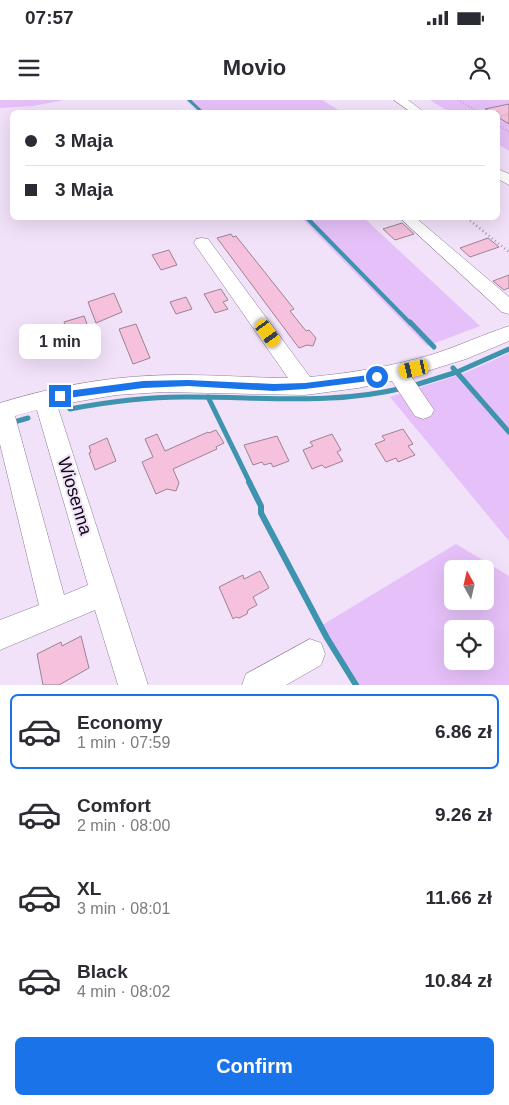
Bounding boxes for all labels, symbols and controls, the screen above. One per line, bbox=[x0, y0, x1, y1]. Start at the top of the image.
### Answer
text: 07:57 bbox=[25, 7, 74, 28]
icon: menu bbox=[15, 54, 43, 82]
icon: person bbox=[466, 54, 494, 82]
text: Movio bbox=[223, 55, 286, 80]
text: 3 Maja bbox=[55, 130, 113, 151]
text: 3 Maja bbox=[55, 179, 113, 200]
car bbox=[253, 316, 282, 350]
callout: 1 min bbox=[19, 324, 101, 358]
text: 1 min bbox=[39, 333, 81, 350]
car bbox=[397, 358, 430, 380]
route start bbox=[366, 366, 388, 388]
route end bbox=[49, 385, 71, 407]
street label: Wiosenna bbox=[54, 455, 97, 538]
north arrow bbox=[444, 560, 494, 610]
map controls bbox=[444, 560, 494, 670]
button: locate bbox=[444, 620, 494, 670]
icon: car bbox=[17, 709, 62, 754]
text: Economy bbox=[77, 712, 163, 733]
text: 6.86 zł bbox=[435, 721, 492, 742]
text: 1 min · 07:59 bbox=[77, 734, 170, 751]
icon: car bbox=[17, 792, 62, 837]
text: Comfort bbox=[77, 795, 151, 816]
text: 9.26 zł bbox=[435, 804, 492, 825]
text: 2 min · 08:00 bbox=[77, 817, 170, 834]
icon: car bbox=[17, 875, 62, 920]
text: XL bbox=[77, 878, 101, 899]
text: 11.66 zł bbox=[425, 887, 492, 908]
text: 3 min · 08:01 bbox=[77, 900, 170, 917]
icon: car bbox=[17, 958, 62, 1003]
text: Black bbox=[77, 961, 128, 982]
text: 10.84 zł bbox=[424, 970, 492, 991]
text: 4 min · 08:02 bbox=[77, 983, 170, 1000]
button: Confirm bbox=[15, 1037, 494, 1095]

